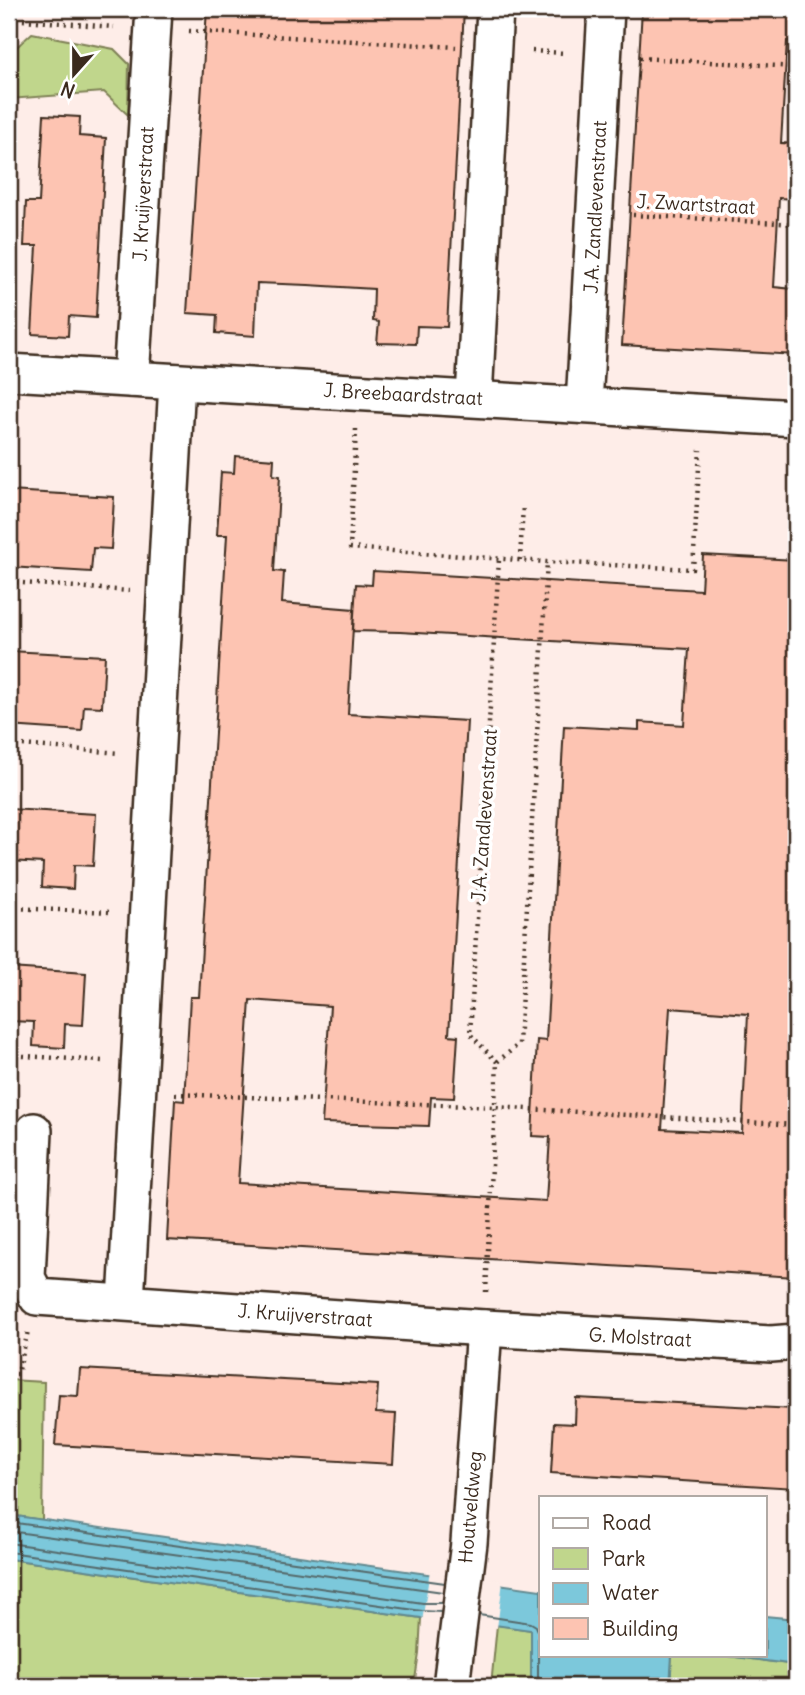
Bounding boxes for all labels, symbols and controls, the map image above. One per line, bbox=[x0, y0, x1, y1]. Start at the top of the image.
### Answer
north arrow bbox=[38, 38, 108, 108]
text: N bbox=[57, 76, 78, 103]
street label: J.A. Zandlevenstraat bbox=[578, 120, 612, 294]
street label: J. Kruijverstraat bbox=[127, 126, 159, 262]
street label: J. Zwartstraat bbox=[636, 189, 756, 219]
street label: J. Breebaardstraat bbox=[323, 378, 483, 410]
street label: J.A. Zandlevenstraat bbox=[466, 728, 502, 902]
street label: J. Kruijverstraat bbox=[237, 1298, 373, 1332]
street label: G. Molstraat bbox=[588, 1322, 692, 1352]
street label: Houtveldweg bbox=[453, 1450, 487, 1564]
legend bbox=[539, 1496, 766, 1656]
text: Road bbox=[602, 1509, 651, 1536]
text: Park bbox=[602, 1545, 645, 1572]
text: Water bbox=[602, 1579, 660, 1606]
text: Building bbox=[602, 1615, 678, 1642]

